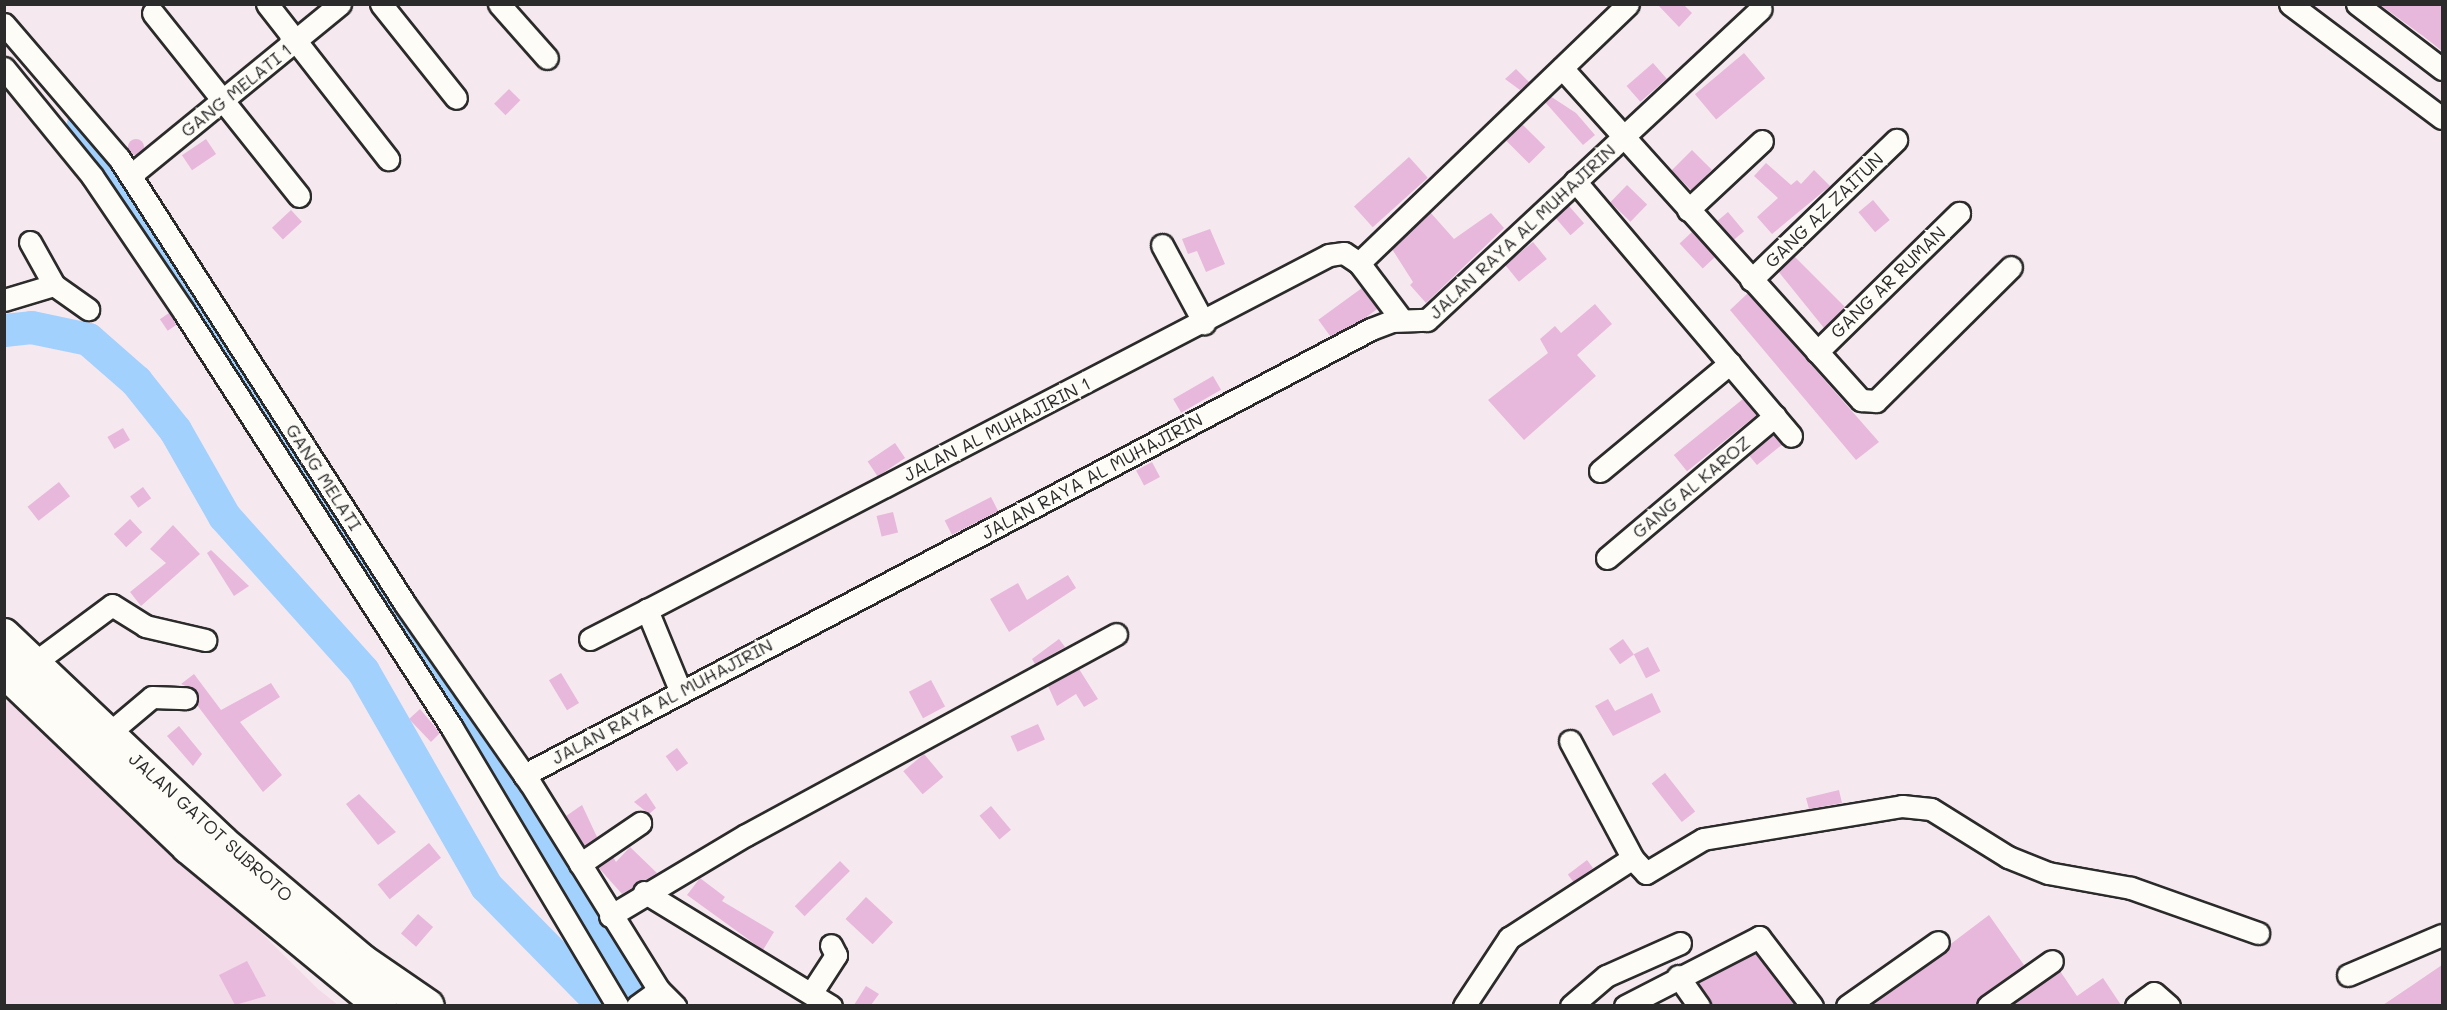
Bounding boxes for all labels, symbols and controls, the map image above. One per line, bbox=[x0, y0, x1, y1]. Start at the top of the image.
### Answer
street label: GANG MELATI 1 bbox=[176, 39, 296, 141]
street label: JALAN RAYA AL MUHAJIRIN bbox=[1424, 139, 1620, 323]
street label: GANG AZ ZAITUN bbox=[1760, 148, 1888, 272]
street label: GANG AR RUMAN bbox=[1826, 222, 1950, 342]
street label: JALAN AL MUHAJIRIN 1 bbox=[900, 372, 1094, 486]
street label: JALAN RAYA AL MUHAJIRIN bbox=[978, 408, 1206, 544]
street label: GANG MELATI bbox=[282, 420, 366, 534]
street label: GANG AL KAROZ bbox=[1628, 431, 1754, 543]
street label: JALAN RAYA AL MUHAJIRIN bbox=[548, 633, 776, 769]
street label: JALAN GATOT SUBROTO bbox=[125, 748, 297, 906]

